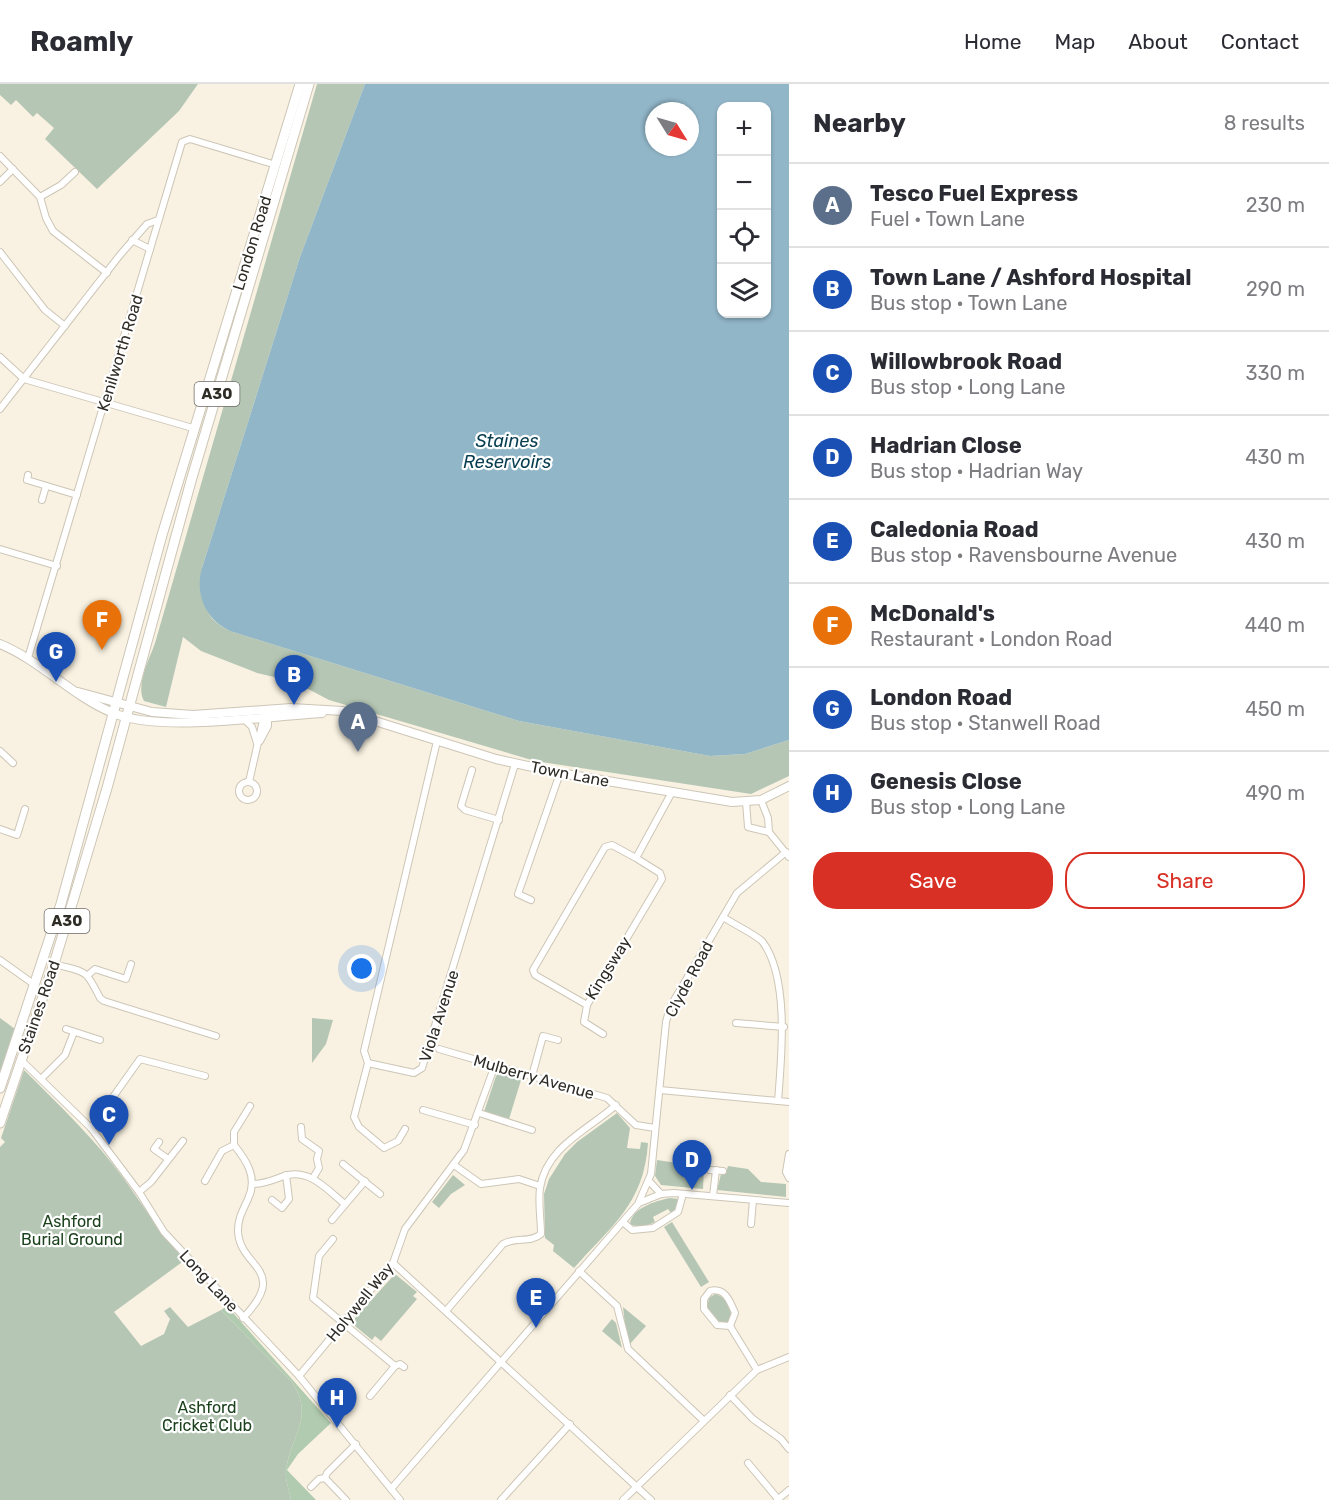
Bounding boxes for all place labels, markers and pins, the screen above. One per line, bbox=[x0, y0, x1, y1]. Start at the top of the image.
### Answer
pin: F bbox=[82, 600, 122, 650]
pin: G bbox=[36, 632, 76, 682]
pin: B bbox=[274, 656, 314, 705]
pin: A bbox=[338, 702, 378, 752]
pin: C bbox=[90, 1096, 128, 1145]
pin: D bbox=[672, 1140, 712, 1190]
pin: E bbox=[516, 1278, 556, 1328]
pin: H bbox=[318, 1378, 356, 1428]

